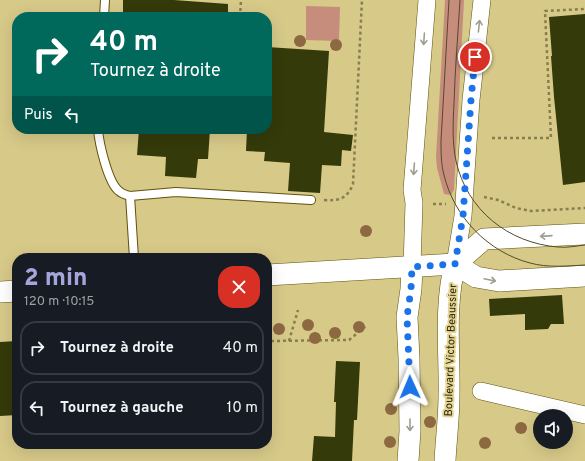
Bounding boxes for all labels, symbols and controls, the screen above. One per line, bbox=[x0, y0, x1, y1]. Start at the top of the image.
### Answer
one-way arrow bbox=[475, 20, 482, 33]
text: 40 m bbox=[90, 25, 158, 61]
icon: right bbox=[24, 28, 76, 80]
one-way arrow bbox=[420, 32, 427, 45]
pin bbox=[458, 40, 492, 74]
icon: arrive bbox=[464, 46, 486, 68]
text: Tournez à droite bbox=[90, 60, 221, 83]
icon: left bbox=[61, 104, 83, 126]
text: Puis bbox=[24, 106, 53, 125]
one-way arrow bbox=[411, 162, 418, 175]
one-way arrow bbox=[540, 233, 553, 240]
text: 2 min bbox=[24, 264, 88, 294]
button: close bbox=[218, 266, 260, 308]
one-way arrow bbox=[484, 276, 497, 284]
street label: Boulevard Victor Beaussier bbox=[442, 283, 460, 417]
text: 120 m · 10:15 bbox=[24, 294, 94, 310]
icon: right bbox=[26, 337, 48, 359]
text: Tournez à droite bbox=[60, 339, 174, 358]
text: 40 m bbox=[223, 339, 258, 358]
position arrow bbox=[389, 366, 431, 408]
icon: left bbox=[26, 397, 48, 419]
text: Tournez à gauche bbox=[60, 399, 184, 418]
text: 10 m bbox=[227, 399, 258, 418]
map controls bbox=[533, 409, 573, 449]
button: sound bbox=[533, 409, 573, 449]
one-way arrow bbox=[406, 418, 414, 431]

